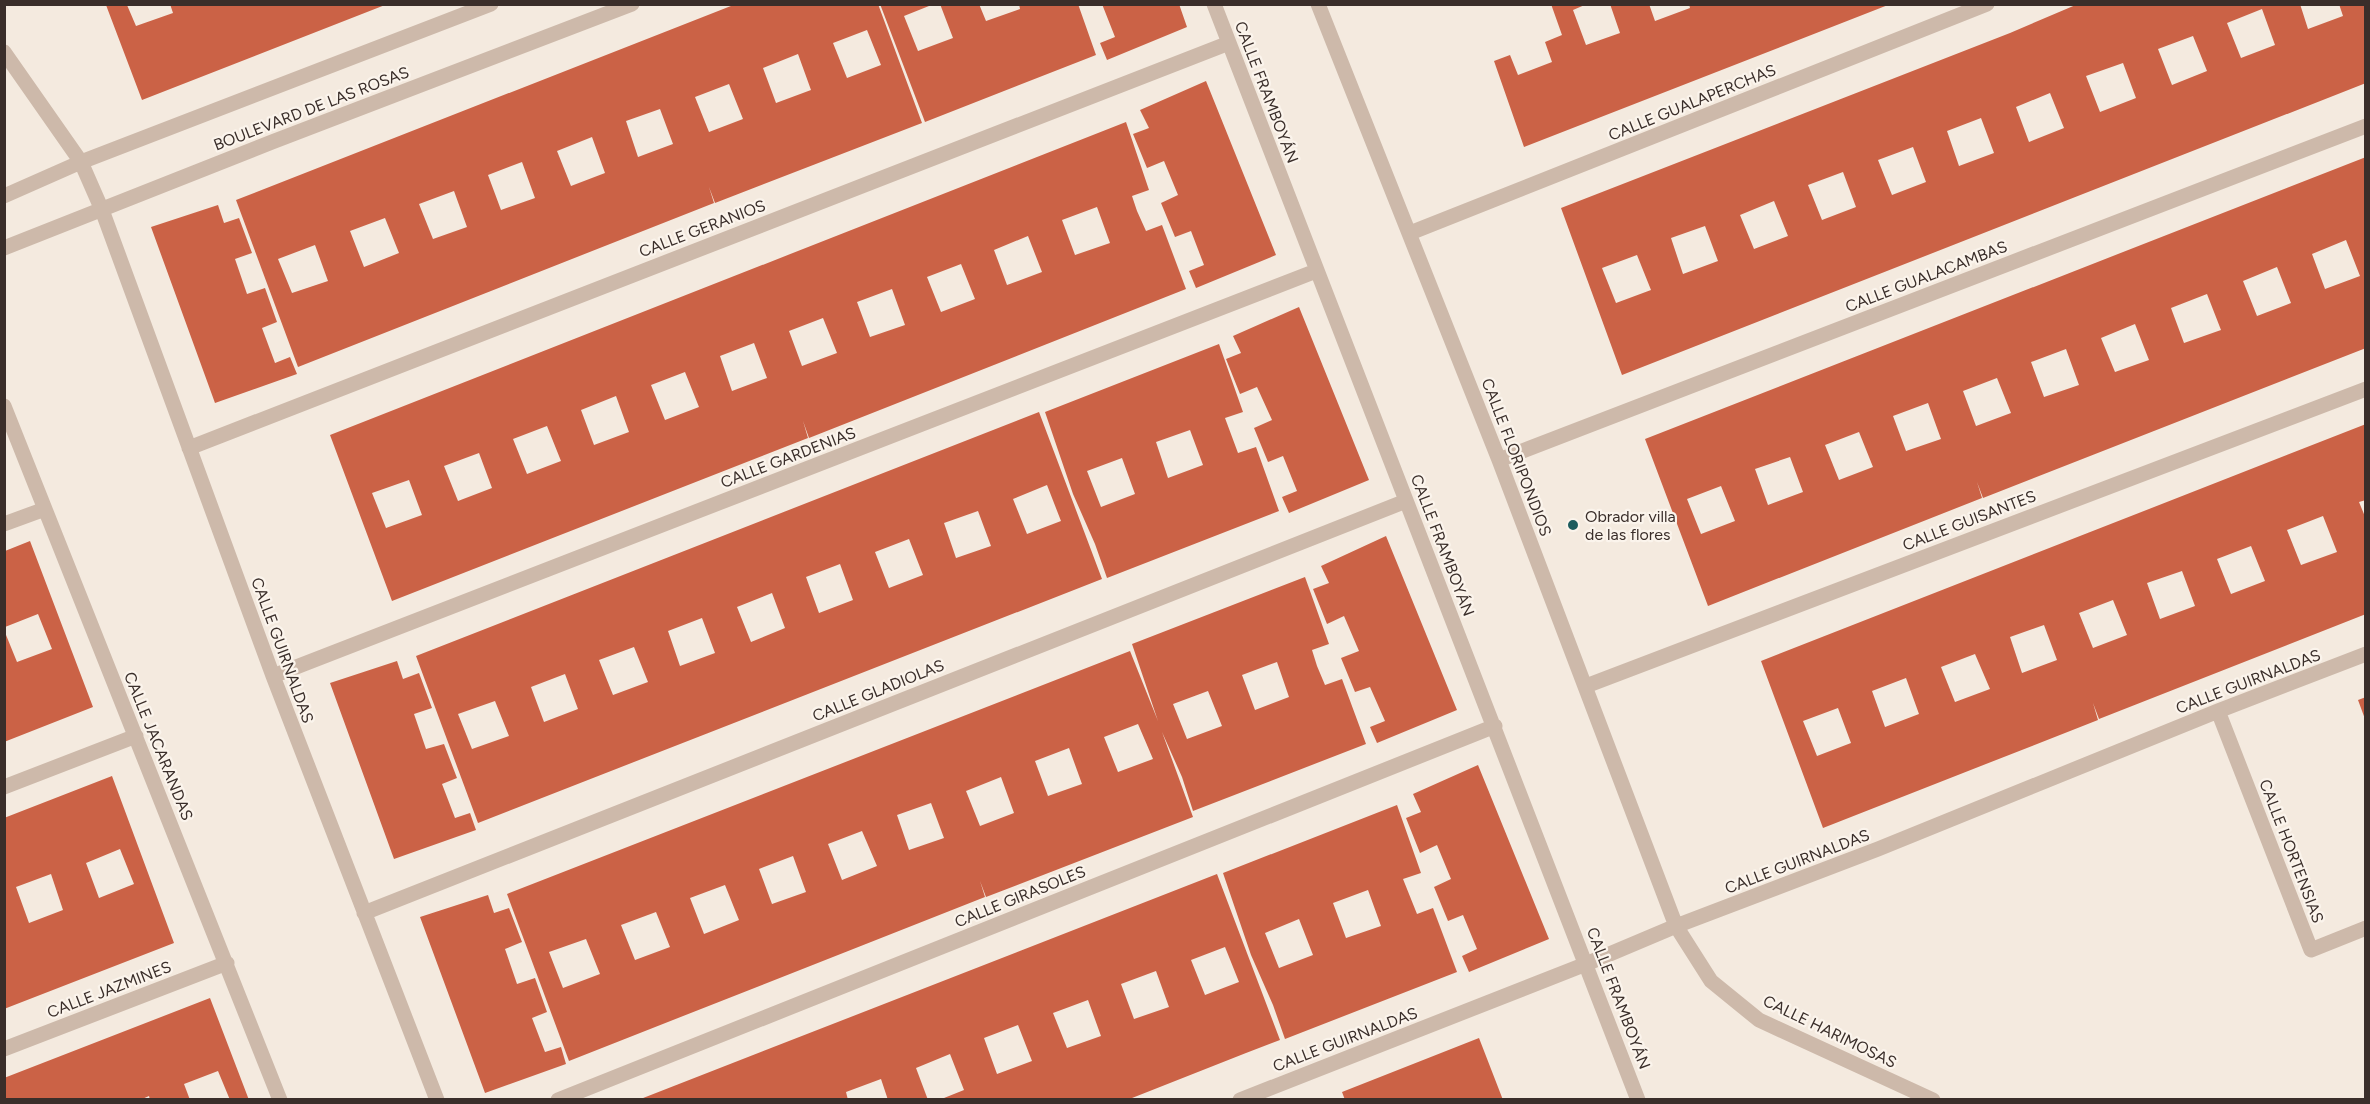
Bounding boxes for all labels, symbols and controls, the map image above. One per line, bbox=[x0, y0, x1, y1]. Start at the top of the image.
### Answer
street label: CALLE FRAMBOYÁN bbox=[1231, 19, 1302, 166]
street label: CALLE GUALAPERCHAS bbox=[1606, 60, 1779, 145]
street label: BOULEVARD DE LAS ROSAS bbox=[211, 62, 412, 155]
street label: CALLE GERANIOS bbox=[636, 196, 768, 261]
street label: CALLE GUALACAMBAS bbox=[1843, 237, 2010, 316]
street label: CALLE FLORIPONDIOS bbox=[1478, 376, 1555, 539]
street label: CALLE GARDENIAS bbox=[718, 423, 859, 492]
street label: CALLE FRAMBOYÁN bbox=[1407, 472, 1478, 619]
street label: CALLE GUISANTES bbox=[1900, 486, 2039, 555]
place label: Obrador villa de las flores bbox=[1585, 507, 1676, 544]
marker: Obrador villa de las flores bbox=[1566, 518, 1580, 532]
street label: CALLE GUIRNALDAS bbox=[247, 575, 318, 726]
street label: CALLE GUIRNALDAS bbox=[2173, 645, 2323, 718]
street label: CALLE GLADIOLAS bbox=[810, 655, 947, 726]
street label: CALLE JACARANDAS bbox=[120, 669, 197, 823]
street label: CALLE HORTENSIAS bbox=[2255, 777, 2328, 926]
street label: CALLE GUIRNALDAS bbox=[1722, 825, 1872, 898]
street label: CALLE GIRASOLES bbox=[952, 861, 1089, 931]
street label: CALLE FRAMBOYÁN bbox=[1583, 925, 1654, 1072]
street label: CALLE JAZMINES bbox=[44, 957, 174, 1022]
street label: CALLE HARIMOSAS bbox=[1760, 991, 1900, 1072]
street label: CALLE GUIRNALDAS bbox=[1270, 1003, 1420, 1076]

